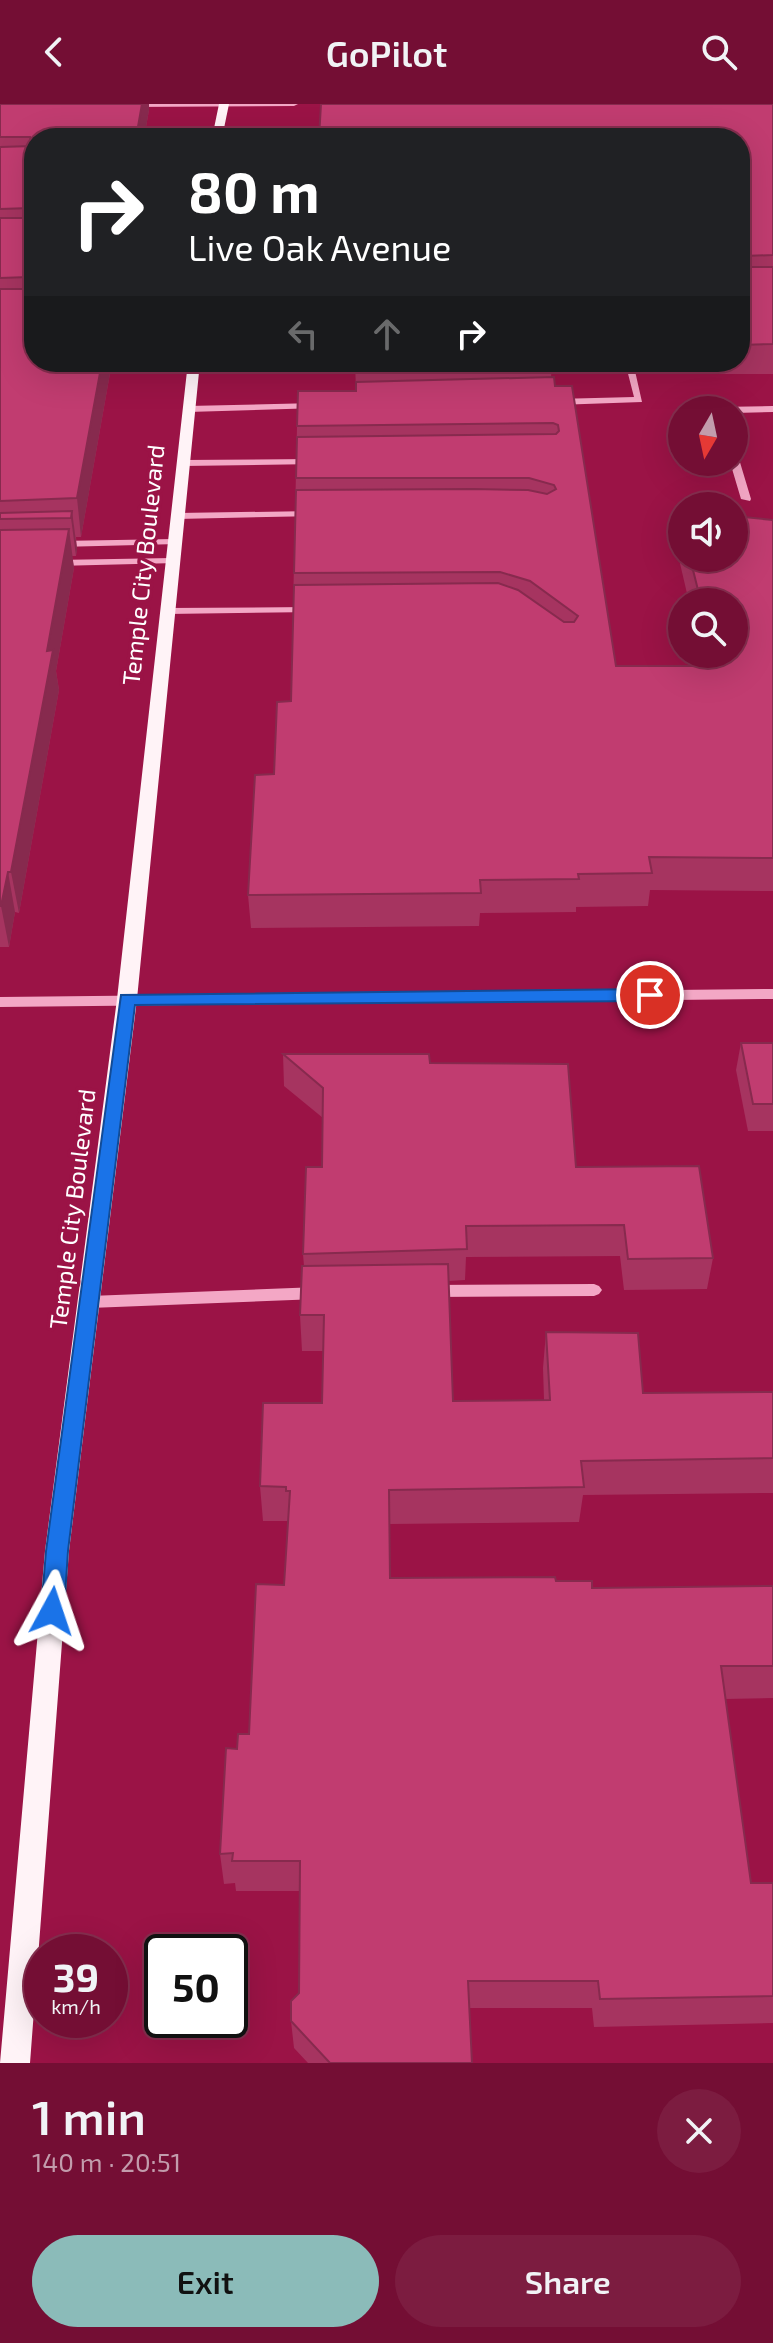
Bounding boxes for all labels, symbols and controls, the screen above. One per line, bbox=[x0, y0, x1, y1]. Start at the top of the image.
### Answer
icon: back bbox=[32, 30, 76, 74]
icon: search bbox=[697, 30, 741, 74]
text: GoPilot bbox=[326, 31, 447, 74]
text: 80 m bbox=[188, 157, 320, 224]
icon: right bbox=[56, 160, 160, 264]
text: Live Oak Avenue bbox=[188, 225, 451, 268]
icon: left bbox=[281, 312, 325, 356]
icon: ahead bbox=[365, 312, 409, 356]
icon: right bbox=[449, 312, 493, 356]
north arrow bbox=[668, 396, 748, 476]
map controls bbox=[668, 396, 748, 668]
street label: Temple City Boulevard bbox=[115, 443, 170, 687]
button: sound bbox=[668, 492, 748, 572]
button: search bbox=[668, 588, 748, 668]
pin bbox=[616, 961, 684, 1029]
icon: arrive bbox=[628, 973, 672, 1017]
street label: Temple City Boulevard bbox=[42, 1087, 101, 1331]
position arrow bbox=[10, 1569, 94, 1653]
speed limit sign: 50 bbox=[144, 1934, 248, 2038]
text: 39 bbox=[53, 1952, 99, 2000]
text: km/h bbox=[51, 1994, 101, 2018]
text: 1 min bbox=[32, 2087, 146, 2145]
button: close bbox=[657, 2089, 741, 2173]
text: 140 m · 20:51 bbox=[32, 2146, 181, 2177]
button: Exit bbox=[32, 2235, 379, 2327]
button: Share bbox=[395, 2235, 741, 2327]

